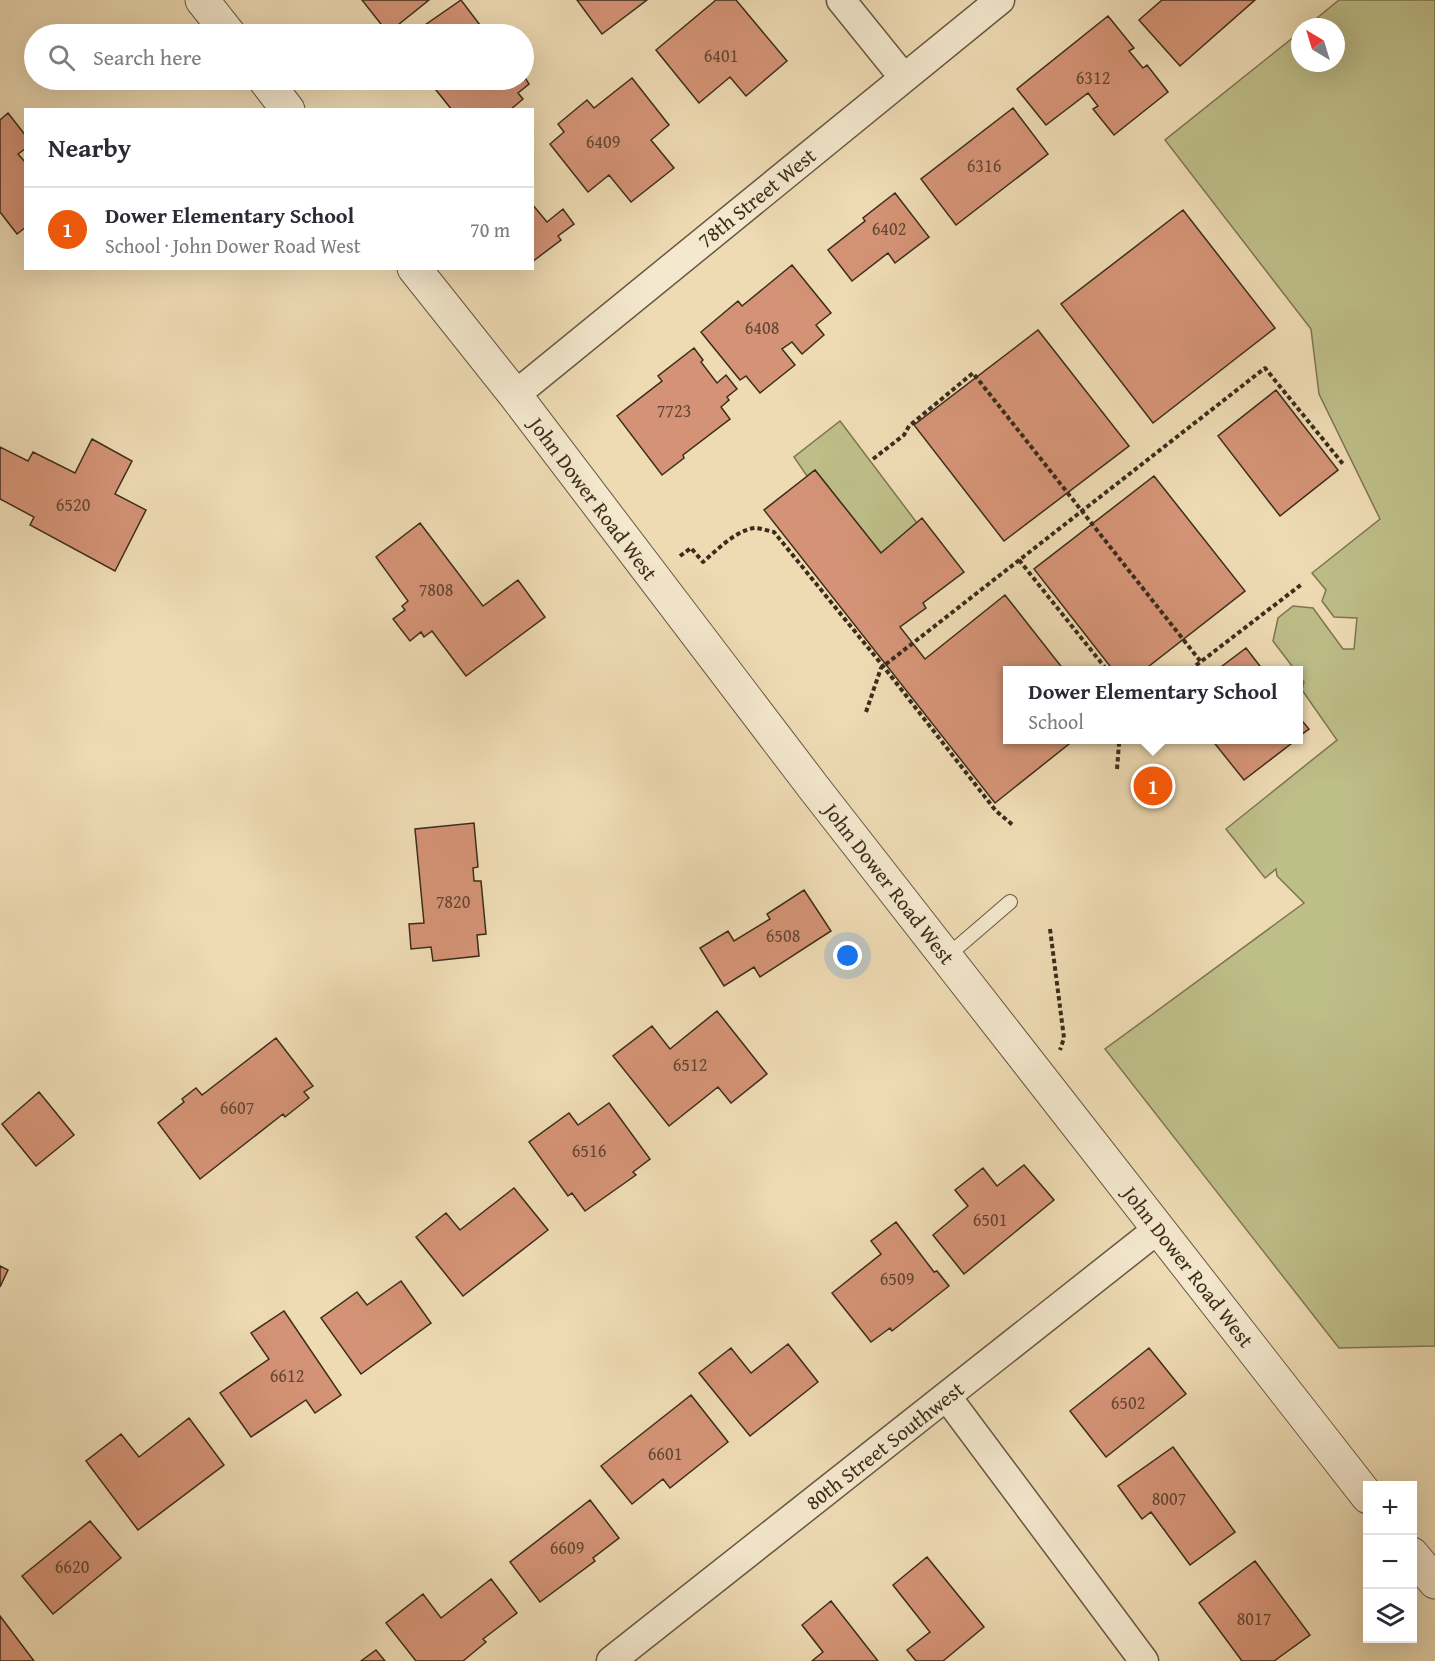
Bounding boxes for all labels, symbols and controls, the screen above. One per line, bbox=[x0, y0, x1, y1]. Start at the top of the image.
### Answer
north arrow bbox=[1291, 18, 1345, 72]
search box bbox=[24, 24, 534, 90]
icon: search bbox=[45, 41, 78, 74]
text: Search here bbox=[93, 41, 202, 73]
house number: 6401 bbox=[704, 42, 738, 69]
house number: 6312 bbox=[1076, 64, 1110, 91]
text: Nearby bbox=[48, 128, 131, 167]
house number: 6409 bbox=[586, 128, 620, 155]
street label: 78th Street West bbox=[691, 140, 823, 255]
house number: 6316 bbox=[967, 152, 1001, 179]
text: Dower Elementary School bbox=[105, 199, 354, 231]
text: 1 bbox=[62, 215, 73, 244]
text: 70 m bbox=[470, 215, 510, 244]
house number: 6402 bbox=[872, 215, 906, 242]
text: School · John Dower Road West bbox=[105, 231, 361, 260]
house number: 6408 bbox=[745, 314, 779, 341]
house number: 7723 bbox=[657, 397, 691, 424]
street label: John Dower Road West bbox=[520, 408, 666, 587]
house number: 6520 bbox=[56, 491, 91, 518]
house number: 7808 bbox=[419, 576, 453, 603]
popup bbox=[1003, 666, 1303, 744]
text: Dower Elementary School bbox=[1028, 675, 1278, 707]
text: School bbox=[1028, 707, 1084, 736]
pin: 1 bbox=[1134, 764, 1172, 808]
street label: John Dower Road West bbox=[815, 794, 963, 972]
house number: 7820 bbox=[436, 888, 471, 915]
house number: 6508 bbox=[766, 922, 800, 949]
your location bbox=[833, 941, 862, 970]
house number: 6512 bbox=[673, 1051, 707, 1078]
house number: 6607 bbox=[220, 1094, 254, 1121]
house number: 6516 bbox=[572, 1137, 606, 1164]
street label: John Dower Road West bbox=[1114, 1177, 1262, 1355]
house number: 6501 bbox=[973, 1206, 1007, 1233]
house number: 6509 bbox=[880, 1265, 914, 1292]
house number: 6612 bbox=[270, 1362, 304, 1389]
street label: 80th Street Southwest bbox=[799, 1373, 971, 1517]
house number: 6502 bbox=[1111, 1389, 1145, 1416]
house number: 6601 bbox=[648, 1440, 682, 1467]
map controls bbox=[1363, 1481, 1417, 1643]
button: + bbox=[1363, 1481, 1417, 1535]
house number: 8007 bbox=[1152, 1485, 1186, 1512]
house number: 6609 bbox=[550, 1534, 584, 1561]
button: − bbox=[1363, 1535, 1417, 1589]
house number: 6620 bbox=[55, 1553, 90, 1580]
button: layers bbox=[1363, 1589, 1417, 1643]
house number: 8017 bbox=[1237, 1605, 1271, 1632]

